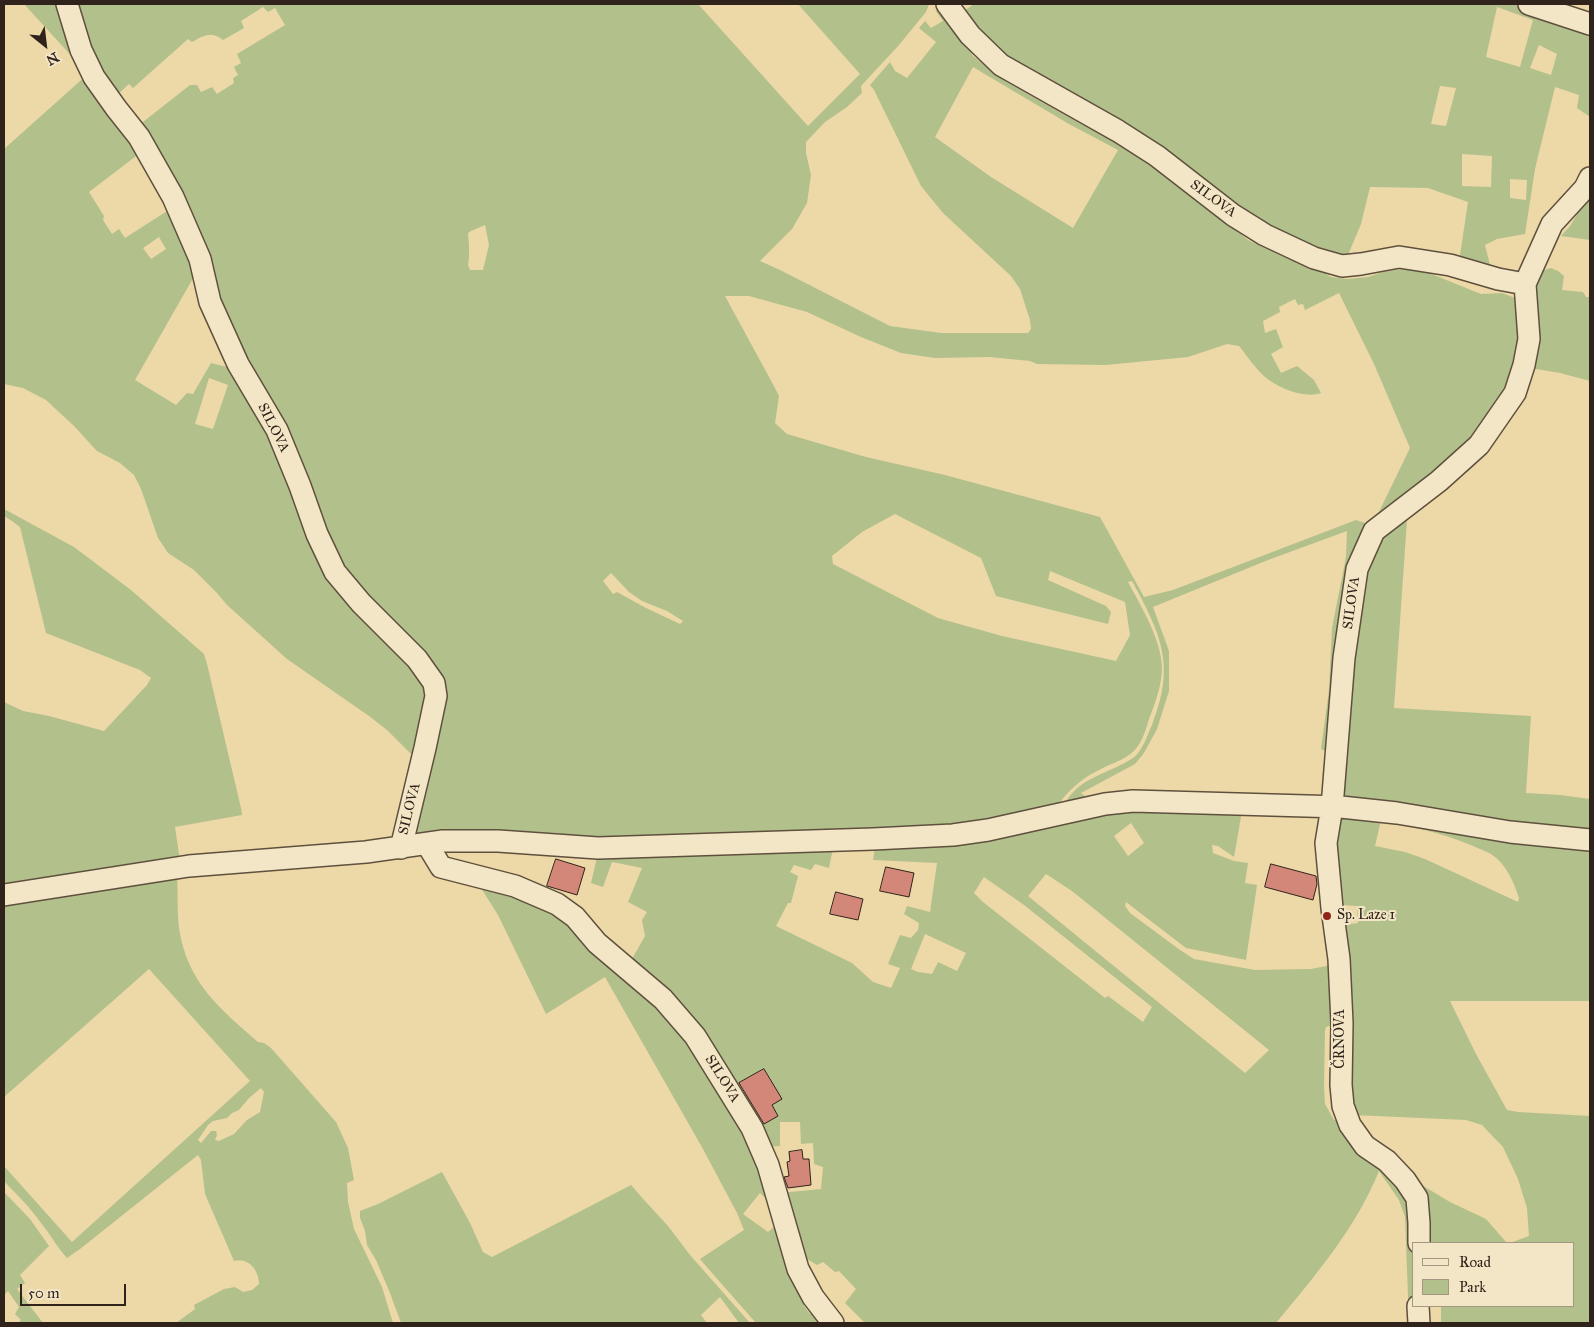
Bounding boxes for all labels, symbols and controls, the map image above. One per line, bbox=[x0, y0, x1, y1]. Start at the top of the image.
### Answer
north arrow bbox=[20, 20, 70, 70]
text: N bbox=[43, 48, 62, 69]
street label: SILOVA bbox=[1187, 177, 1239, 221]
street label: SILOVA bbox=[253, 401, 293, 455]
street label: SILOVA bbox=[1340, 576, 1364, 630]
street label: SILOVA bbox=[395, 781, 425, 837]
place label: Sp. Laze 1 bbox=[1337, 908, 1395, 924]
marker: Sp. Laze 1 bbox=[1321, 910, 1333, 922]
street label: ČRNOVA bbox=[1333, 1009, 1349, 1069]
street label: SILOVA bbox=[701, 1052, 743, 1106]
legend bbox=[1412, 1242, 1574, 1307]
text: Road bbox=[1459, 1253, 1491, 1271]
scale bar bbox=[22, 1274, 129, 1306]
text: Park bbox=[1459, 1278, 1486, 1296]
text: 50 m bbox=[28, 1284, 60, 1302]

